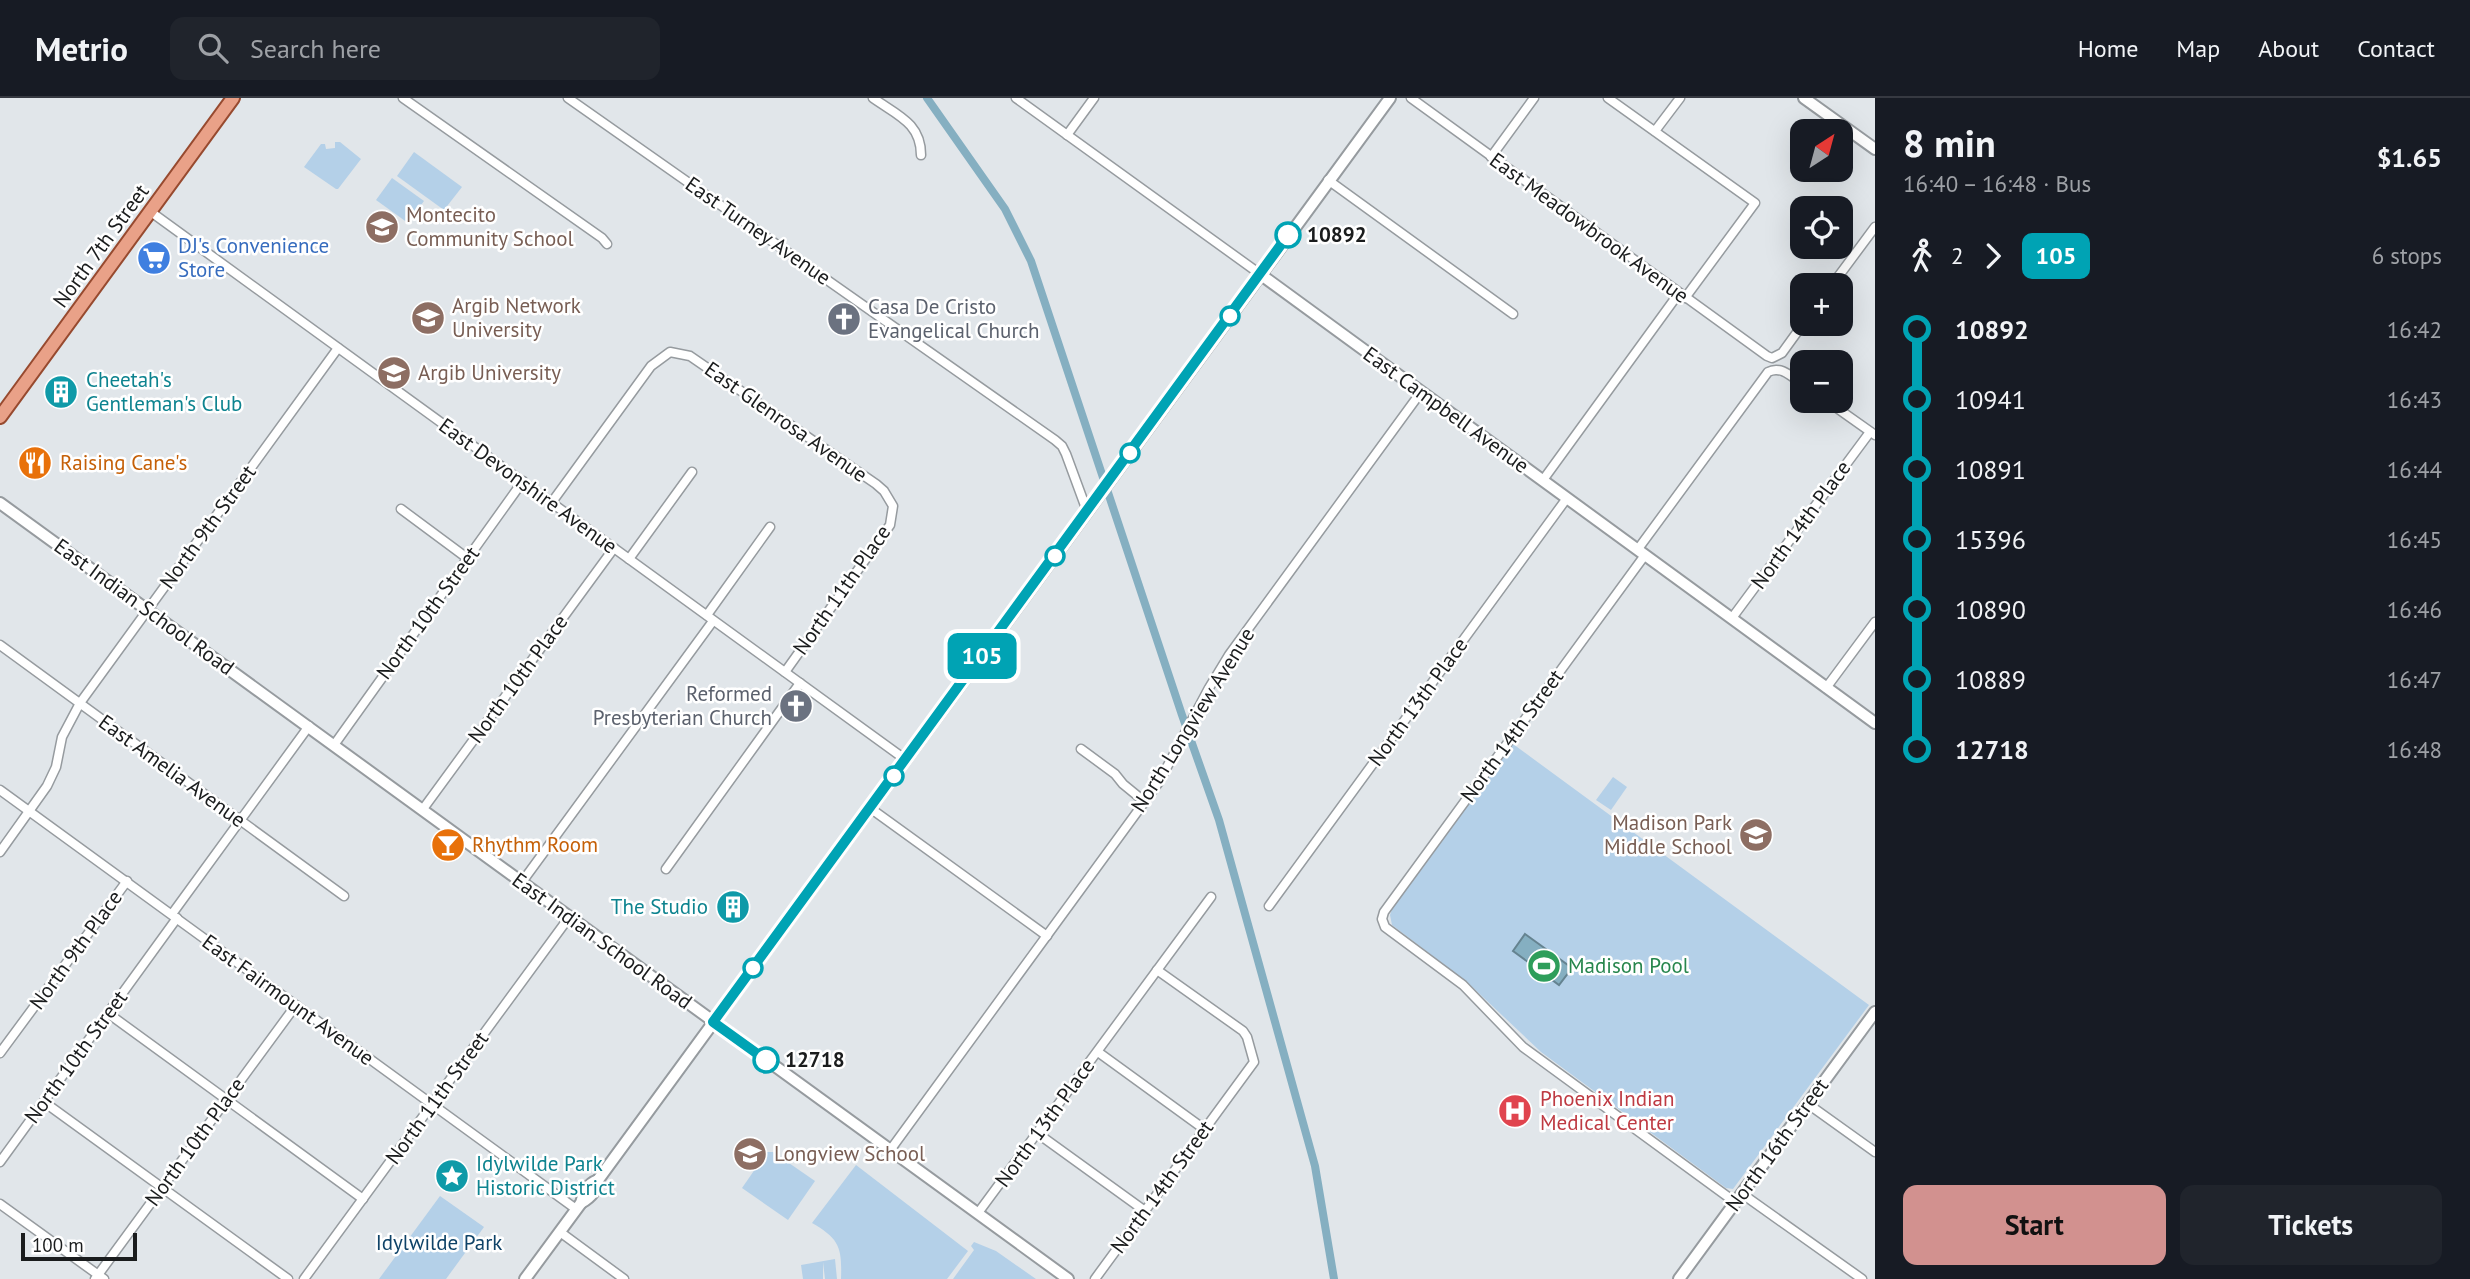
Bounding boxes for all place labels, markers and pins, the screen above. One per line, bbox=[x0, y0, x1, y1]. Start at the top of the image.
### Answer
place label: Montecito Community School bbox=[406, 201, 574, 252]
school or university icon: Montecito Community School bbox=[363, 208, 401, 246]
place label: 10892 bbox=[1307, 221, 1367, 248]
marker: 10892 bbox=[1275, 222, 1301, 248]
place label: DJ's Convenience Store bbox=[178, 232, 329, 283]
supermarket icon: DJ's Convenience Store bbox=[135, 239, 173, 277]
place label: Argib Network University bbox=[452, 292, 581, 343]
place label: Casa De Cristo Evangelical Church bbox=[868, 293, 1040, 344]
school or university icon: Argib Network University bbox=[409, 299, 447, 337]
church icon: Casa De Cristo Evangelical Church bbox=[825, 300, 863, 338]
unlabelled marker bbox=[1220, 306, 1240, 326]
school or university icon: Argib University bbox=[375, 354, 413, 392]
place label: Argib University bbox=[418, 359, 561, 386]
place label: Cheetah's Gentleman's Club bbox=[86, 366, 242, 417]
building icon: Cheetah's Gentleman's Club bbox=[42, 373, 80, 411]
unlabelled marker bbox=[1120, 443, 1140, 463]
restaurant icon: Raising Cane's bbox=[16, 444, 54, 482]
place label: Raising Cane's bbox=[60, 449, 187, 476]
unlabelled marker bbox=[1045, 546, 1065, 566]
place label: Reformed Presbyterian Church bbox=[593, 680, 772, 731]
church icon: Reformed Presbyterian Church bbox=[777, 687, 815, 725]
unlabelled marker bbox=[884, 766, 904, 786]
place label: Madison Park Middle School bbox=[1604, 809, 1732, 860]
school or university icon: Madison Park Middle School bbox=[1737, 816, 1775, 854]
bar icon: Rhythm Room bbox=[429, 826, 467, 864]
place label: Rhythm Room bbox=[472, 831, 598, 858]
building icon: The Studio bbox=[714, 888, 752, 926]
place label: The Studio bbox=[611, 893, 708, 920]
sports icon: Madison Pool bbox=[1525, 947, 1563, 985]
place label: Madison Pool bbox=[1568, 952, 1689, 979]
unlabelled marker bbox=[743, 958, 763, 978]
place label: 12718 bbox=[785, 1046, 845, 1073]
marker: 12718 bbox=[753, 1047, 779, 1073]
place label: Phoenix Indian Medical Center bbox=[1540, 1085, 1674, 1136]
hospital icon: Phoenix Indian Medical Center bbox=[1496, 1092, 1534, 1130]
school or university icon: Longview School bbox=[731, 1135, 769, 1173]
place label: Longview School bbox=[774, 1140, 925, 1167]
place label: Idylwilde Park Historic District bbox=[476, 1150, 615, 1201]
place icon: Idylwilde Park Historic District bbox=[433, 1157, 471, 1195]

